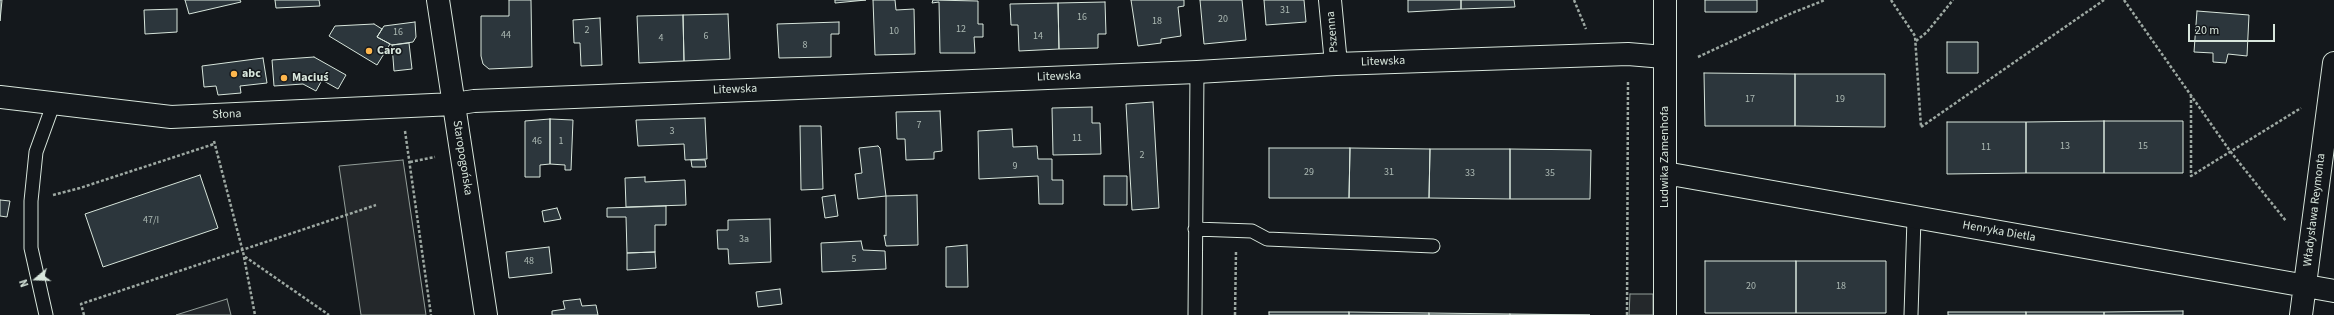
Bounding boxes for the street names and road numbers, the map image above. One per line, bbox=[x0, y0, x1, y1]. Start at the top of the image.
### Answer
street label: Pszenna bbox=[1324, 11, 1342, 53]
street label: Litewska bbox=[1361, 54, 1405, 70]
street label: Litewska bbox=[1037, 69, 1081, 85]
street label: Litewska bbox=[713, 82, 757, 98]
street label: Ludwika Zamenhofa bbox=[1658, 106, 1672, 208]
street label: Słona bbox=[212, 107, 242, 123]
street label: Staropogońska bbox=[449, 120, 475, 196]
street label: Władysława Reymonta bbox=[2301, 152, 2329, 268]
street label: Henryka Dietla bbox=[1961, 218, 2037, 246]

